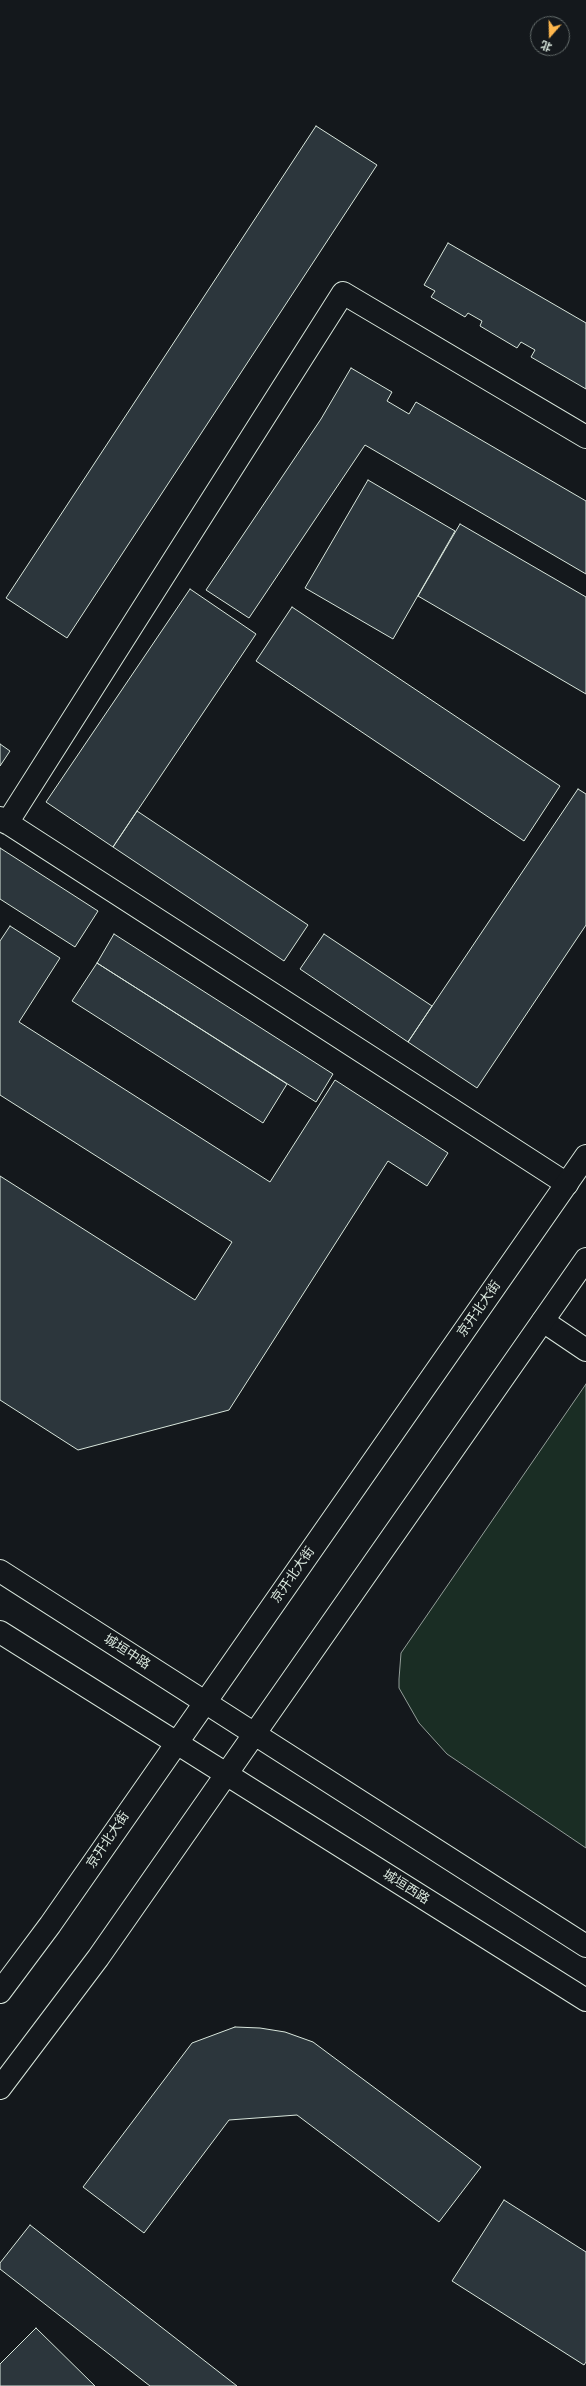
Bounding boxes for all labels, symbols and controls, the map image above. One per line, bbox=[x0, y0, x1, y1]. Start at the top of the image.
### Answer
north arrow bbox=[530, 16, 570, 56]
text: 北 bbox=[539, 38, 554, 55]
street label: 京开北大街 bbox=[454, 1278, 504, 1340]
street label: 京开北大街 bbox=[268, 1544, 318, 1606]
street label: 城垣中路 bbox=[101, 1631, 153, 1673]
street label: 京开北大街 bbox=[83, 1809, 133, 1871]
street label: 城垣西路 bbox=[380, 1867, 432, 1907]

